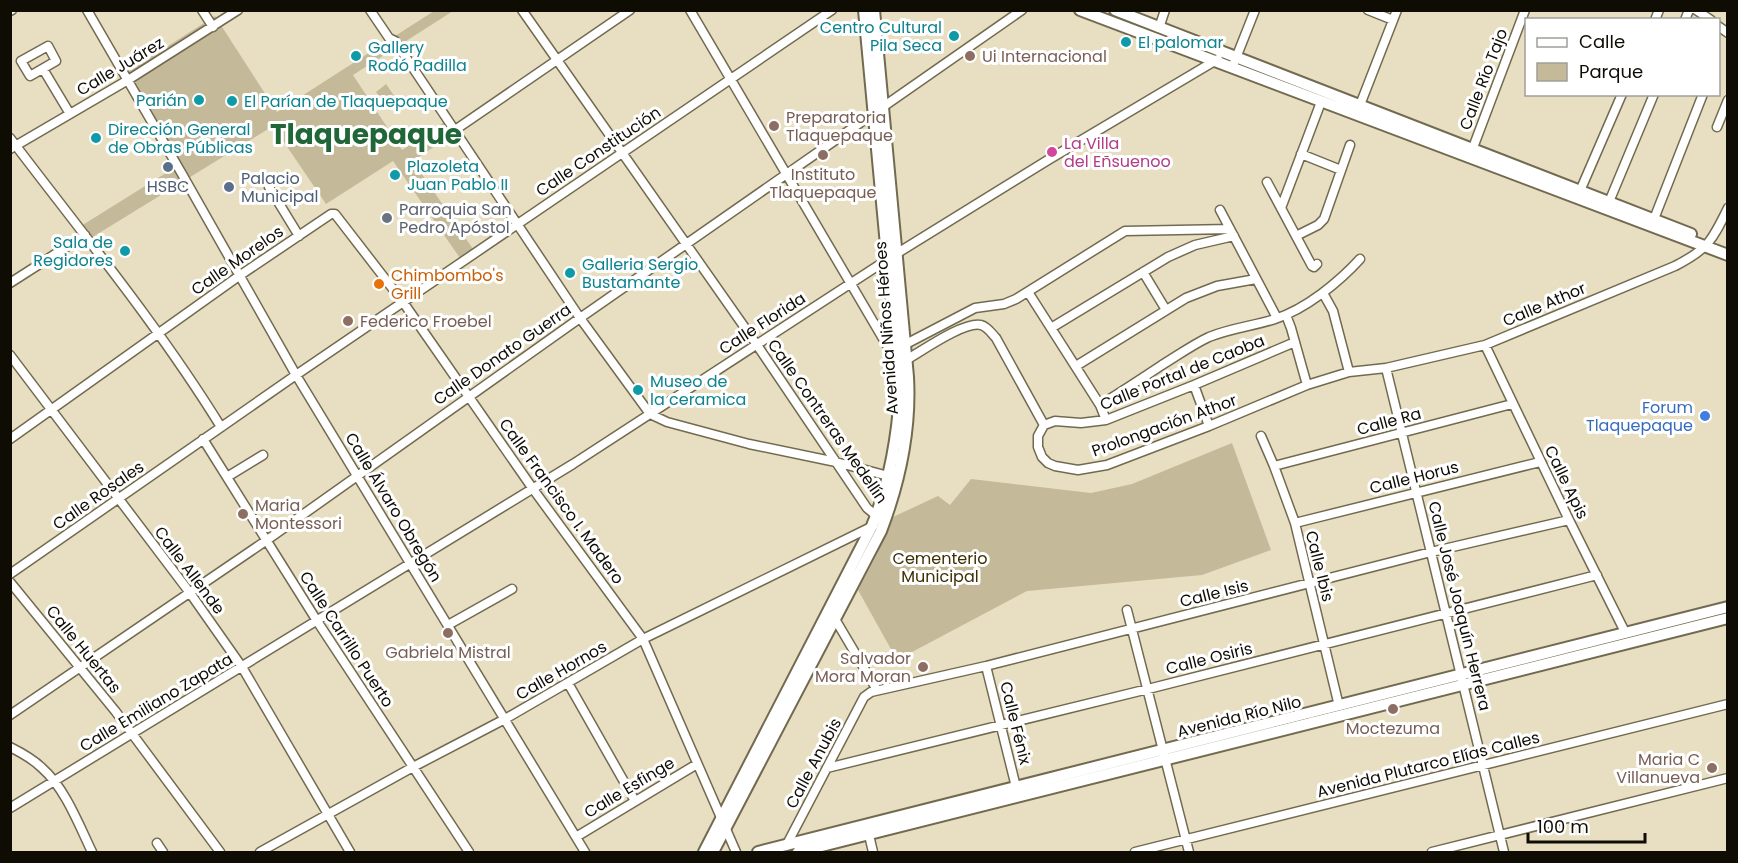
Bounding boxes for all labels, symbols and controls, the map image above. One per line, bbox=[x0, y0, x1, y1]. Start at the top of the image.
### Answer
place label: Centro Cultural Pila Seca bbox=[820, 16, 942, 57]
legend bbox=[1525, 18, 1720, 96]
street label: Calle Río Tajo bbox=[1454, 25, 1513, 133]
marker: Centro Cultural Pila Seca bbox=[947, 29, 961, 43]
text: Calle bbox=[1579, 29, 1625, 54]
street label: Calle Juárez bbox=[72, 31, 168, 102]
place label: El palomar bbox=[1138, 31, 1224, 54]
marker: El palomar bbox=[1119, 35, 1133, 49]
place label: Gallery Rodó Padilla bbox=[368, 36, 467, 77]
place label: Ui Internacional bbox=[982, 45, 1107, 68]
marker: Gallery Rodó Padilla bbox=[349, 49, 363, 63]
marker: Ui Internacional bbox=[963, 49, 977, 63]
text: Parque bbox=[1579, 59, 1643, 84]
place label: Parián bbox=[136, 89, 187, 112]
place label: El Parían de Tlaquepaque bbox=[244, 90, 448, 113]
marker: Parián bbox=[192, 93, 206, 107]
marker: El Parían de Tlaquepaque bbox=[225, 94, 239, 108]
street label: Calle Constitución bbox=[531, 101, 665, 202]
place label: Preparatoria Tlaquepaque bbox=[786, 106, 893, 147]
district label: Tlaquepaque bbox=[270, 115, 462, 154]
place label: Dirección General de Obras Públicas bbox=[108, 118, 253, 159]
marker: Preparatoria Tlaquepaque bbox=[767, 119, 781, 133]
marker: Dirección General de Obras Públicas bbox=[89, 131, 103, 145]
place label: La Villa del Eñsuenoo bbox=[1064, 132, 1171, 173]
marker: La Villa del Eñsuenoo bbox=[1045, 145, 1059, 159]
marker: Instituto Tlaquepaque bbox=[816, 148, 830, 162]
place label: Plazoleta Juan Pablo II bbox=[407, 155, 508, 196]
marker: HSBC bbox=[161, 160, 175, 174]
place label: Instituto Tlaquepaque bbox=[770, 163, 877, 204]
place label: Palacio Municipal bbox=[241, 167, 318, 208]
marker: Plazoleta Juan Pablo II bbox=[388, 168, 402, 182]
place label: HSBC bbox=[147, 175, 189, 198]
marker: Palacio Municipal bbox=[222, 180, 236, 194]
place label: Parroquia San Pedro Apóstol bbox=[399, 198, 512, 239]
marker: Parroquia San Pedro Apóstol bbox=[380, 211, 394, 225]
street label: Calle Morelos bbox=[187, 220, 288, 301]
place label: Sala de Regidores bbox=[33, 231, 113, 272]
street label: Avenida Niños Héroes bbox=[869, 241, 904, 415]
marker: Sala de Regidores bbox=[118, 244, 132, 258]
place label: Galleria Sergio Bustamante bbox=[582, 253, 698, 294]
place label: Chimbombo's Grill bbox=[391, 264, 504, 305]
marker: Galleria Sergio Bustamante bbox=[563, 266, 577, 280]
marker: Chimbombo's Grill bbox=[372, 277, 386, 291]
street label: Calle Athor bbox=[1499, 277, 1589, 332]
street label: Calle Florida bbox=[714, 287, 810, 360]
street label: Calle Donato Guerra bbox=[429, 298, 576, 411]
place label: Federico Froebel bbox=[360, 310, 492, 333]
marker: Federico Froebel bbox=[341, 314, 355, 328]
street label: Calle Portal de Caoba bbox=[1096, 329, 1268, 416]
street label: Calle Contreras Medellín bbox=[762, 335, 893, 508]
place label: Museo de la ceramica bbox=[650, 370, 746, 411]
marker: Museo de la ceramica bbox=[631, 383, 645, 397]
street label: Prolongación Athor bbox=[1088, 388, 1240, 462]
place label: Forum Tlaquepaque bbox=[1586, 396, 1693, 437]
street label: Calle Ra bbox=[1354, 402, 1424, 441]
marker: Forum Tlaquepaque bbox=[1698, 409, 1712, 423]
street label: Calle Francisco I. Madero bbox=[494, 414, 630, 589]
street label: Calle Álvaro Obregón bbox=[340, 428, 447, 586]
street label: Calle Apis bbox=[1539, 442, 1594, 523]
street label: Calle Rosales bbox=[48, 455, 149, 535]
street label: Calle Horus bbox=[1367, 455, 1461, 500]
place label: Maria Montessori bbox=[255, 494, 342, 535]
street label: Calle José Joaquín Herrera bbox=[1422, 499, 1497, 713]
marker: Maria Montessori bbox=[236, 507, 250, 521]
street label: Calle Allende bbox=[149, 522, 230, 619]
street label: Calle Ibis bbox=[1300, 528, 1339, 604]
park label: Cementerio Municipal bbox=[893, 547, 987, 588]
street label: Calle Carrillo Puerto bbox=[294, 567, 399, 712]
street label: Calle Isis bbox=[1177, 574, 1251, 613]
street label: Calle Huertas bbox=[41, 600, 126, 698]
marker: Gabriela Mistral bbox=[441, 626, 455, 640]
street label: Calle Hornos bbox=[512, 635, 611, 706]
street label: Calle Osiris bbox=[1163, 637, 1255, 680]
place label: Gabriela Mistral bbox=[385, 641, 511, 664]
street label: Calle Emiliano Zapata bbox=[75, 647, 237, 757]
place label: Salvador Mora Moran bbox=[815, 647, 911, 688]
marker: Salvador Mora Moran bbox=[916, 660, 930, 674]
street label: Calle Fénix bbox=[994, 679, 1037, 767]
street label: Avenida Río Nilo bbox=[1175, 690, 1304, 743]
marker: Moctezuma bbox=[1386, 702, 1400, 716]
street label: Calle Anubis bbox=[780, 714, 847, 813]
place label: Moctezuma bbox=[1346, 717, 1440, 740]
street label: Avenida Plutarco Elías Calles bbox=[1314, 726, 1542, 803]
place label: Maria C Villanueva bbox=[1616, 748, 1700, 789]
street label: Calle Esfinge bbox=[580, 751, 679, 824]
marker: Maria C Villanueva bbox=[1705, 761, 1719, 775]
scale bar bbox=[1528, 806, 1645, 844]
text: 100 m bbox=[1537, 814, 1589, 839]

